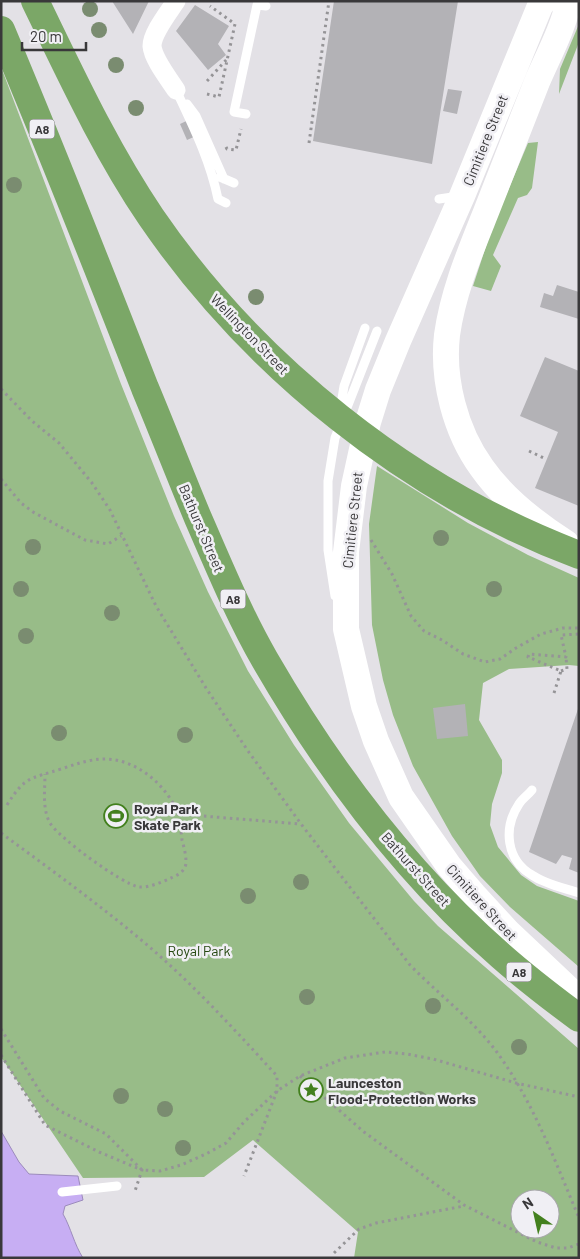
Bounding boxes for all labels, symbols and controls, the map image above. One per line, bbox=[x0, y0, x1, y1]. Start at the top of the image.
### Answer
scale bar bbox=[22, 20, 86, 52]
text: 20 m bbox=[30, 27, 62, 45]
street label: Cimitiere Street bbox=[459, 92, 511, 188]
road number: A8 bbox=[30, 120, 54, 138]
street label: Wellington Street bbox=[207, 290, 293, 378]
street label: Cimitiere Street bbox=[338, 471, 366, 569]
street label: Bathurst Street bbox=[176, 481, 228, 575]
road number: A8 bbox=[220, 590, 246, 608]
place label: Royal Park Skate Park bbox=[134, 800, 201, 833]
sports icon: Royal Park Skate Park bbox=[103, 803, 129, 829]
street label: Bathurst Street bbox=[378, 828, 454, 910]
street label: Cimitiere Street bbox=[443, 860, 521, 944]
park label: Royal Park bbox=[168, 942, 230, 959]
road number: A8 bbox=[506, 962, 532, 982]
place label: Launceston Flood-Protection Works bbox=[328, 1074, 476, 1107]
place icon: Launceston Flood-Protection Works bbox=[298, 1077, 324, 1103]
north arrow bbox=[510, 1189, 560, 1239]
text: N bbox=[519, 1193, 536, 1212]

